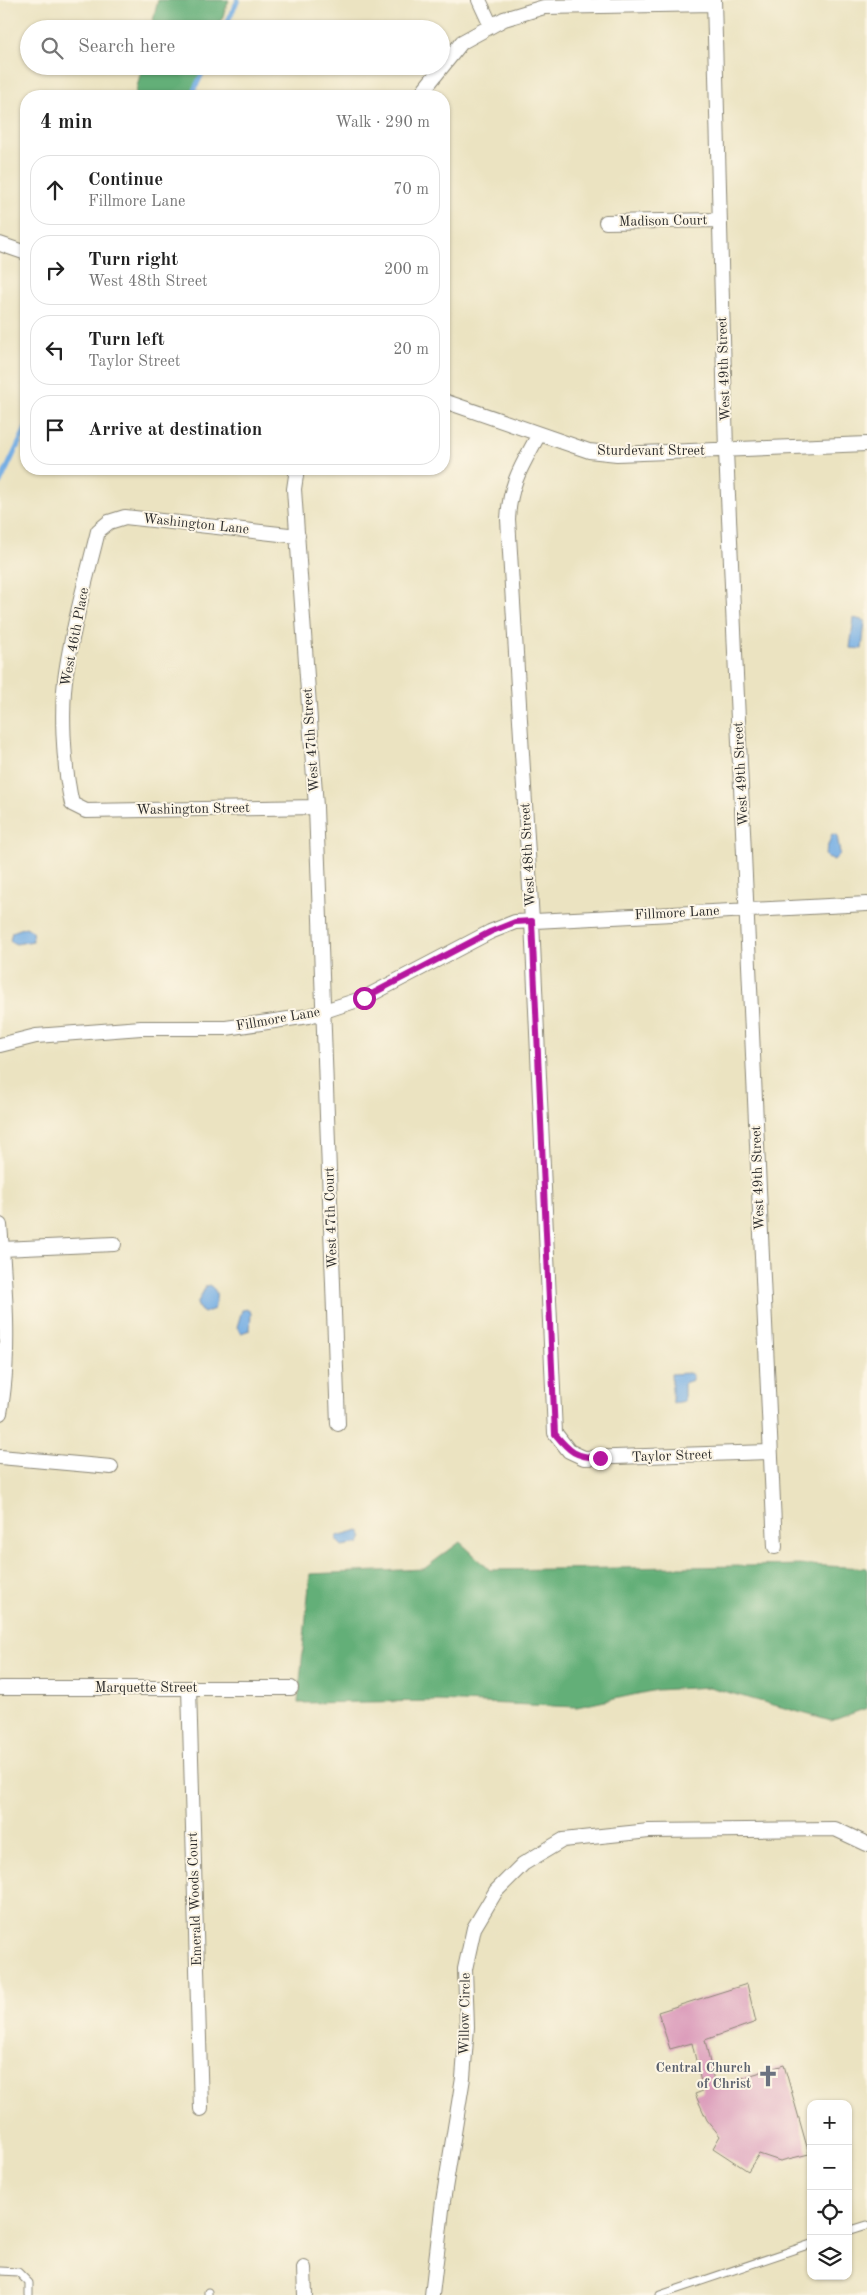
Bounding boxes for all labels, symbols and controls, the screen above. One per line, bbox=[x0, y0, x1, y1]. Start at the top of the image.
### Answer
search box bbox=[20, 20, 450, 75]
icon: search bbox=[38, 34, 66, 62]
text: Search here bbox=[78, 38, 175, 57]
text: 4 min bbox=[40, 112, 93, 133]
text: Walk · 290 m bbox=[335, 115, 430, 131]
text: Continue bbox=[88, 171, 163, 190]
icon: ahead bbox=[41, 176, 69, 204]
text: 70 m bbox=[393, 182, 429, 198]
text: Fillmore Lane bbox=[88, 194, 185, 210]
street label: Madison Court bbox=[619, 213, 708, 229]
text: Turn right bbox=[88, 251, 178, 270]
icon: right bbox=[41, 256, 69, 284]
text: 200 m bbox=[384, 262, 429, 278]
text: West 48th Street bbox=[88, 274, 208, 290]
street label: West 49th Street bbox=[715, 316, 733, 422]
text: Turn left bbox=[88, 331, 165, 350]
icon: left bbox=[41, 336, 69, 364]
text: 20 m bbox=[393, 342, 429, 358]
text: Taylor Street bbox=[88, 354, 180, 370]
icon: arrive bbox=[41, 416, 69, 444]
text: Arrive at destination bbox=[88, 421, 262, 440]
street label: Sturdevant Street bbox=[597, 444, 705, 458]
street label: Washington Lane bbox=[142, 511, 250, 537]
street label: West 46th Place bbox=[59, 586, 91, 688]
street label: West 47th Street bbox=[300, 687, 322, 793]
street label: West 49th Street bbox=[731, 721, 751, 827]
street label: Washington Street bbox=[136, 801, 250, 817]
street label: West 48th Street bbox=[518, 802, 538, 908]
street label: Fillmore Lane bbox=[634, 904, 720, 922]
route start bbox=[353, 987, 376, 1010]
street label: Fillmore Lane bbox=[235, 1005, 321, 1033]
street label: West 49th Street bbox=[749, 1125, 767, 1231]
street label: West 47th Court bbox=[322, 1167, 340, 1269]
route end bbox=[589, 1447, 612, 1470]
street label: Taylor Street bbox=[631, 1448, 713, 1464]
street label: Marquette Street bbox=[95, 1681, 197, 1695]
street label: Emerald Woods Court bbox=[186, 1832, 204, 1966]
street label: Willow Circle bbox=[457, 1973, 473, 2055]
place label: Central Church of Christ bbox=[656, 2061, 751, 2091]
church icon: Central Church of Christ bbox=[755, 2063, 781, 2089]
map controls bbox=[807, 2100, 852, 2280]
button: + bbox=[807, 2100, 852, 2145]
button: − bbox=[807, 2145, 852, 2190]
button: locate bbox=[807, 2190, 852, 2235]
button: layers bbox=[807, 2235, 852, 2280]

